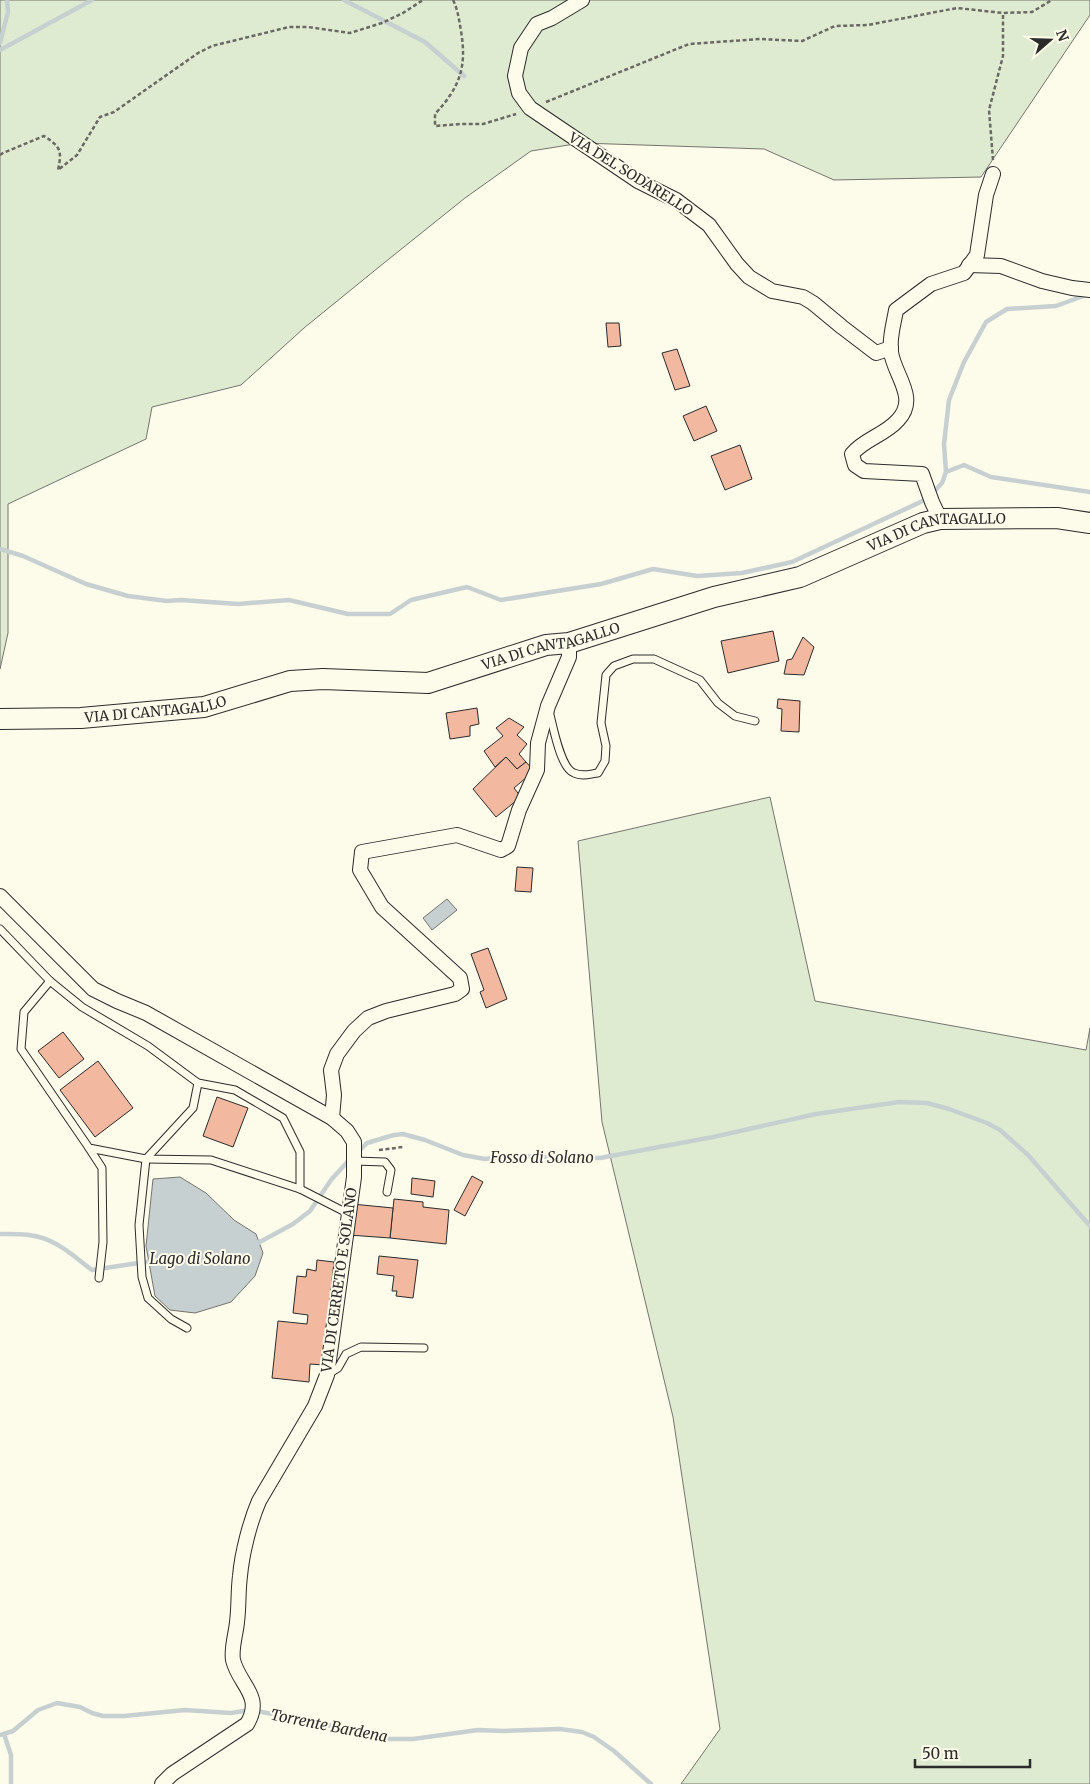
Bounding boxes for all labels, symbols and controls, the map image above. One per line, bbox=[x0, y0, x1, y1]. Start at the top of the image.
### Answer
north arrow bbox=[1025, 15, 1075, 65]
text: N bbox=[1052, 27, 1073, 44]
street label: VIA DEL SODARELLO bbox=[565, 128, 697, 220]
street label: VIA DI CANTAGALLO bbox=[864, 509, 1006, 556]
street label: VIA DI CANTAGALLO bbox=[479, 618, 622, 674]
street label: VIA DI CANTAGALLO bbox=[83, 692, 229, 727]
water label: Fosso di Solano bbox=[489, 1148, 594, 1167]
street label: VIA DI CERRETO E SOLANO bbox=[317, 1186, 361, 1375]
water label: Lago di Solano bbox=[150, 1249, 250, 1268]
water label: Torrente Bardena bbox=[269, 1705, 389, 1746]
scale bar bbox=[915, 1736, 1030, 1768]
text: 50 m bbox=[922, 1744, 959, 1763]

